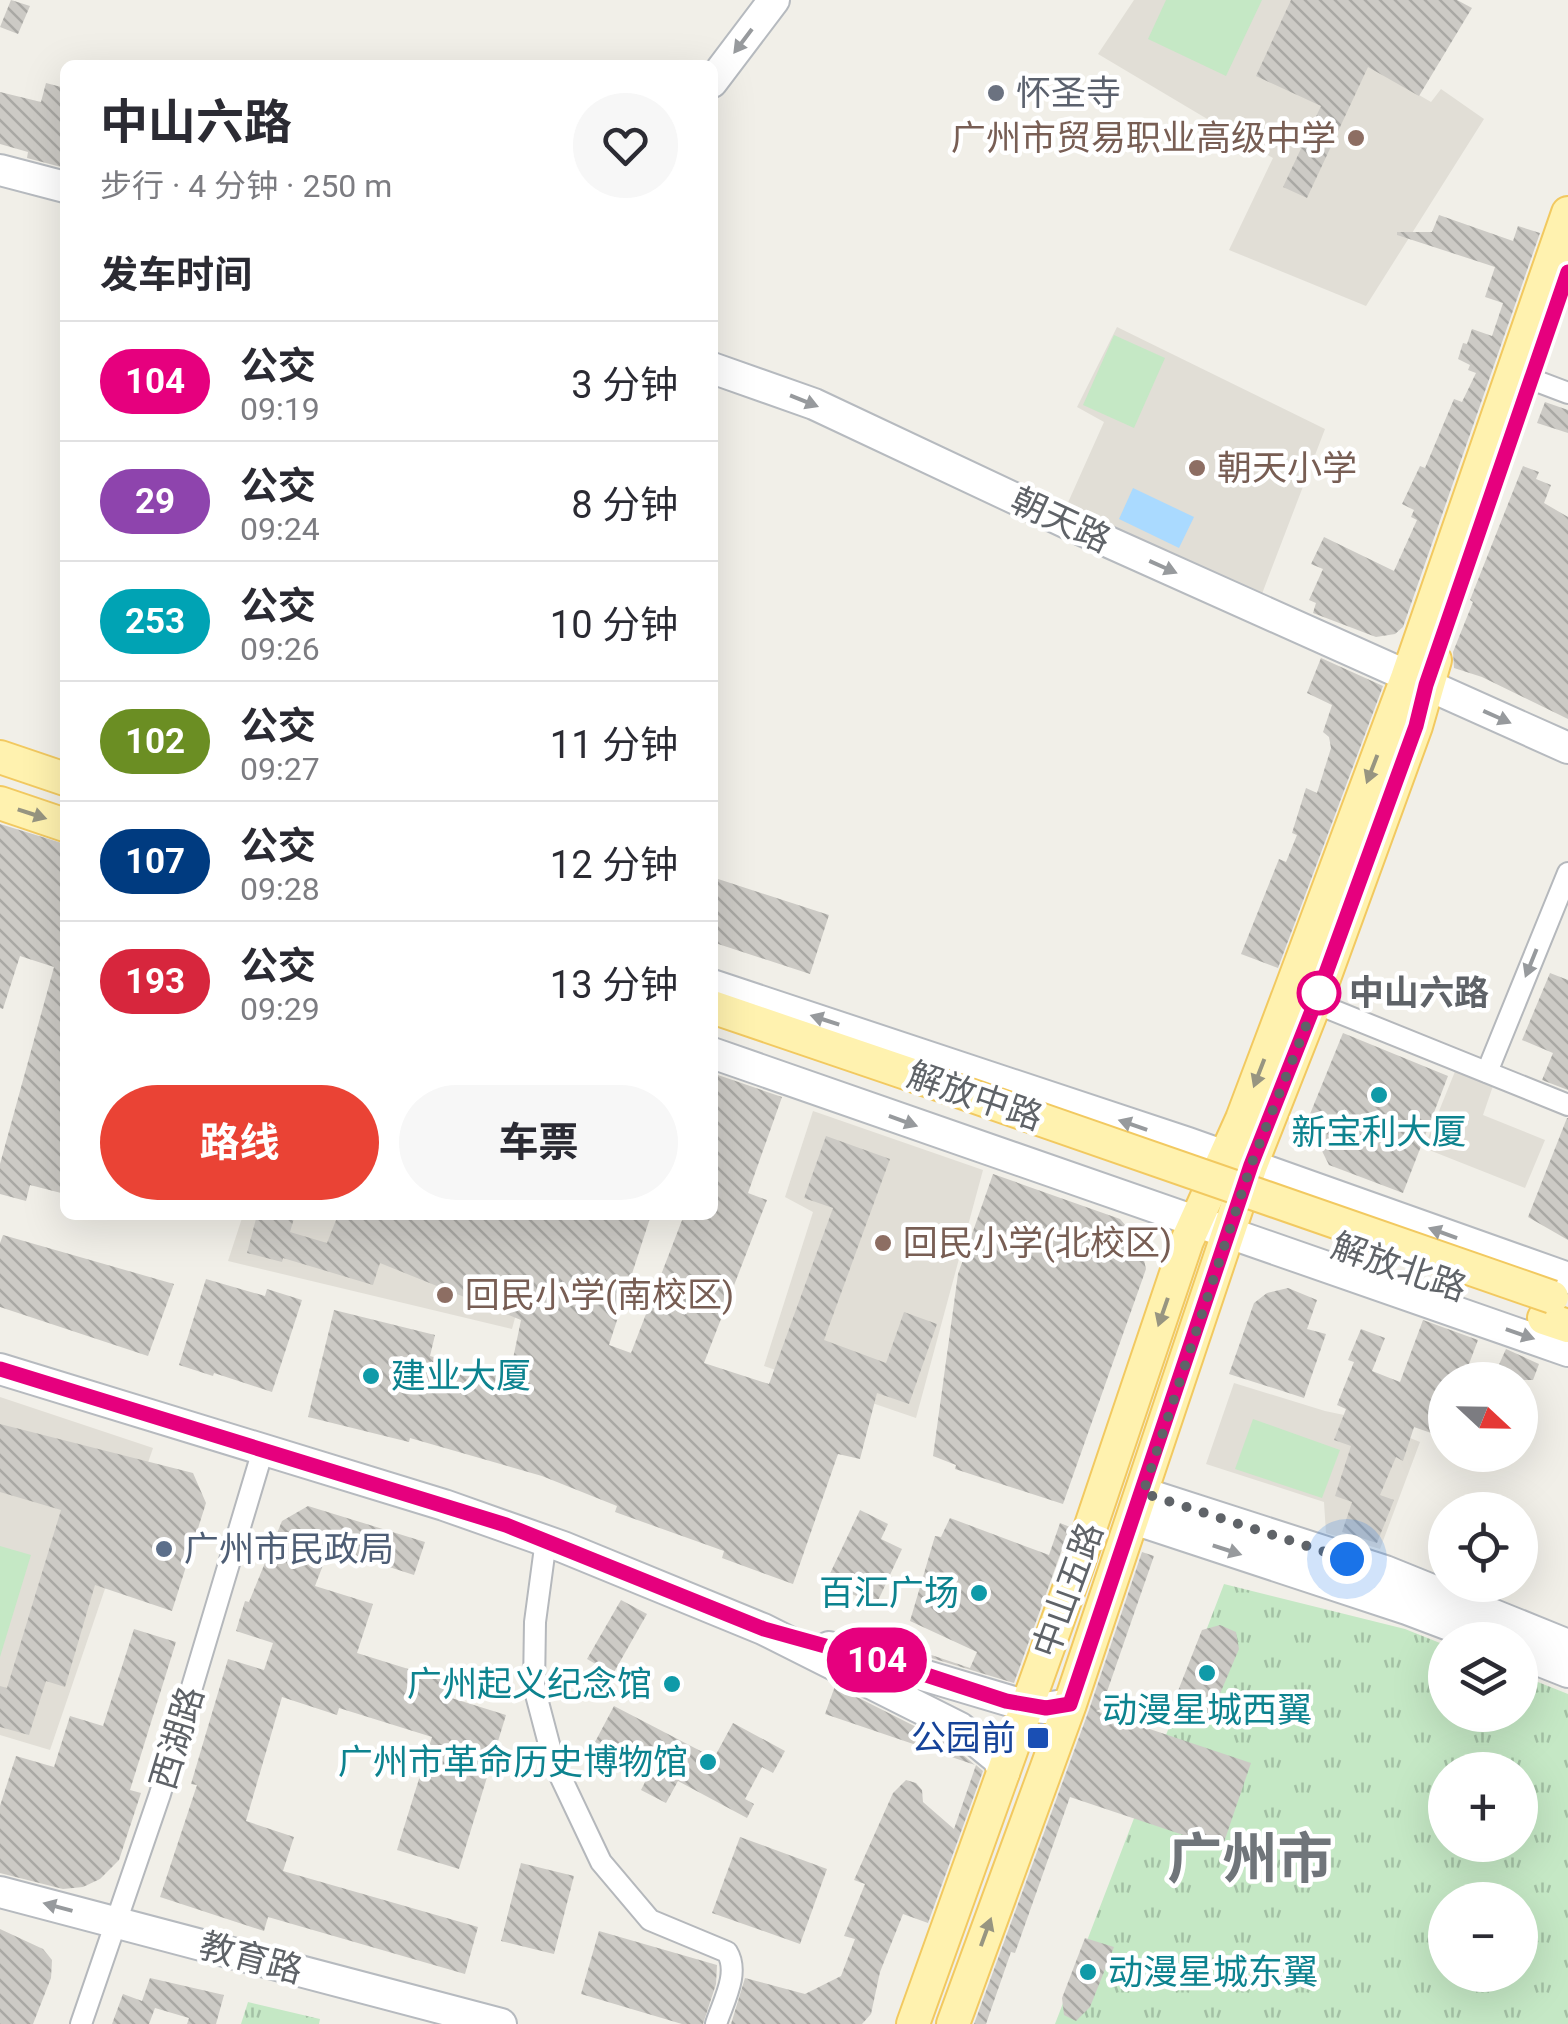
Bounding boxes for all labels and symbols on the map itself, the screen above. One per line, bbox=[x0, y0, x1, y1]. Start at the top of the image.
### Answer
one-way arrow bbox=[734, 28, 754, 54]
place label: 怀圣寺 bbox=[1016, 73, 1121, 114]
marker: 怀圣寺 bbox=[985, 82, 1007, 104]
place label: 广州市贸易职业高级中学 bbox=[951, 118, 1336, 159]
marker: 广州市贸易职业高级中学 bbox=[1345, 127, 1367, 149]
one-way arrow bbox=[790, 393, 820, 409]
place label: 朝天小学 bbox=[1217, 448, 1357, 489]
marker: 朝天小学 bbox=[1186, 457, 1208, 479]
street label: 朝天路 bbox=[1005, 480, 1117, 561]
one-way arrow bbox=[1148, 559, 1177, 575]
one-way arrow bbox=[1482, 709, 1512, 725]
one-way arrow bbox=[1363, 754, 1379, 784]
one-way arrow bbox=[18, 807, 48, 822]
one-way arrow bbox=[1523, 949, 1539, 979]
marker: 中山六路 bbox=[1298, 972, 1340, 1014]
place label: 中山六路 bbox=[1349, 973, 1489, 1014]
one-way arrow bbox=[810, 1012, 840, 1027]
street label: 解放中路 bbox=[902, 1054, 1048, 1139]
one-way arrow bbox=[1251, 1059, 1266, 1089]
marker: 新宝利大厦 bbox=[1368, 1084, 1390, 1106]
place label: 新宝利大厦 bbox=[1291, 1112, 1467, 1153]
one-way arrow bbox=[889, 1114, 919, 1129]
one-way arrow bbox=[1117, 1116, 1147, 1131]
place label: 回民小学(北校区) bbox=[903, 1223, 1172, 1264]
street label: 解放北路 bbox=[1326, 1225, 1472, 1310]
one-way arrow bbox=[1428, 1225, 1458, 1240]
marker: 回民小学(北校区) bbox=[872, 1232, 894, 1254]
place label: 回民小学(南校区) bbox=[465, 1275, 734, 1316]
marker: 回民小学(南校区) bbox=[434, 1284, 456, 1306]
one-way arrow bbox=[1154, 1298, 1169, 1328]
one-way arrow bbox=[1505, 1327, 1535, 1342]
place label: 建业大厦 bbox=[391, 1356, 531, 1397]
north arrow bbox=[1428, 1362, 1538, 1472]
marker: 建业大厦 bbox=[360, 1365, 382, 1387]
street label: 中山五路 bbox=[1025, 1517, 1112, 1663]
place label: 广州市民政局 bbox=[184, 1529, 394, 1570]
your location bbox=[1322, 1534, 1372, 1584]
marker: 广州市民政局 bbox=[153, 1538, 175, 1560]
one-way arrow bbox=[1212, 1544, 1242, 1559]
place label: 百汇广场 bbox=[819, 1573, 959, 1614]
marker: 百汇广场 bbox=[968, 1582, 990, 1604]
line badge: 104 bbox=[820, 1628, 934, 1692]
marker: 动漫星城西翼 bbox=[1196, 1662, 1218, 1684]
place label: 广州起义纪念馆 bbox=[407, 1664, 652, 1705]
marker: 广州起义纪念馆 bbox=[661, 1673, 683, 1695]
street label: 西湖路 bbox=[143, 1682, 212, 1794]
place label: 动漫星城西翼 bbox=[1102, 1690, 1312, 1731]
place label: 公园前 bbox=[911, 1718, 1016, 1759]
marker: 公园前 bbox=[1025, 1725, 1051, 1751]
place label: 广州市革命历史博物馆 bbox=[338, 1742, 688, 1783]
marker: 广州市革命历史博物馆 bbox=[697, 1751, 719, 1773]
district label: 广州市 bbox=[1167, 1827, 1333, 1891]
one-way arrow bbox=[42, 1899, 73, 1915]
one-way arrow bbox=[979, 1917, 994, 1947]
street label: 教育路 bbox=[195, 1925, 307, 1992]
place label: 动漫星城东翼 bbox=[1108, 1952, 1318, 1993]
marker: 动漫星城东翼 bbox=[1077, 1961, 1099, 1983]

